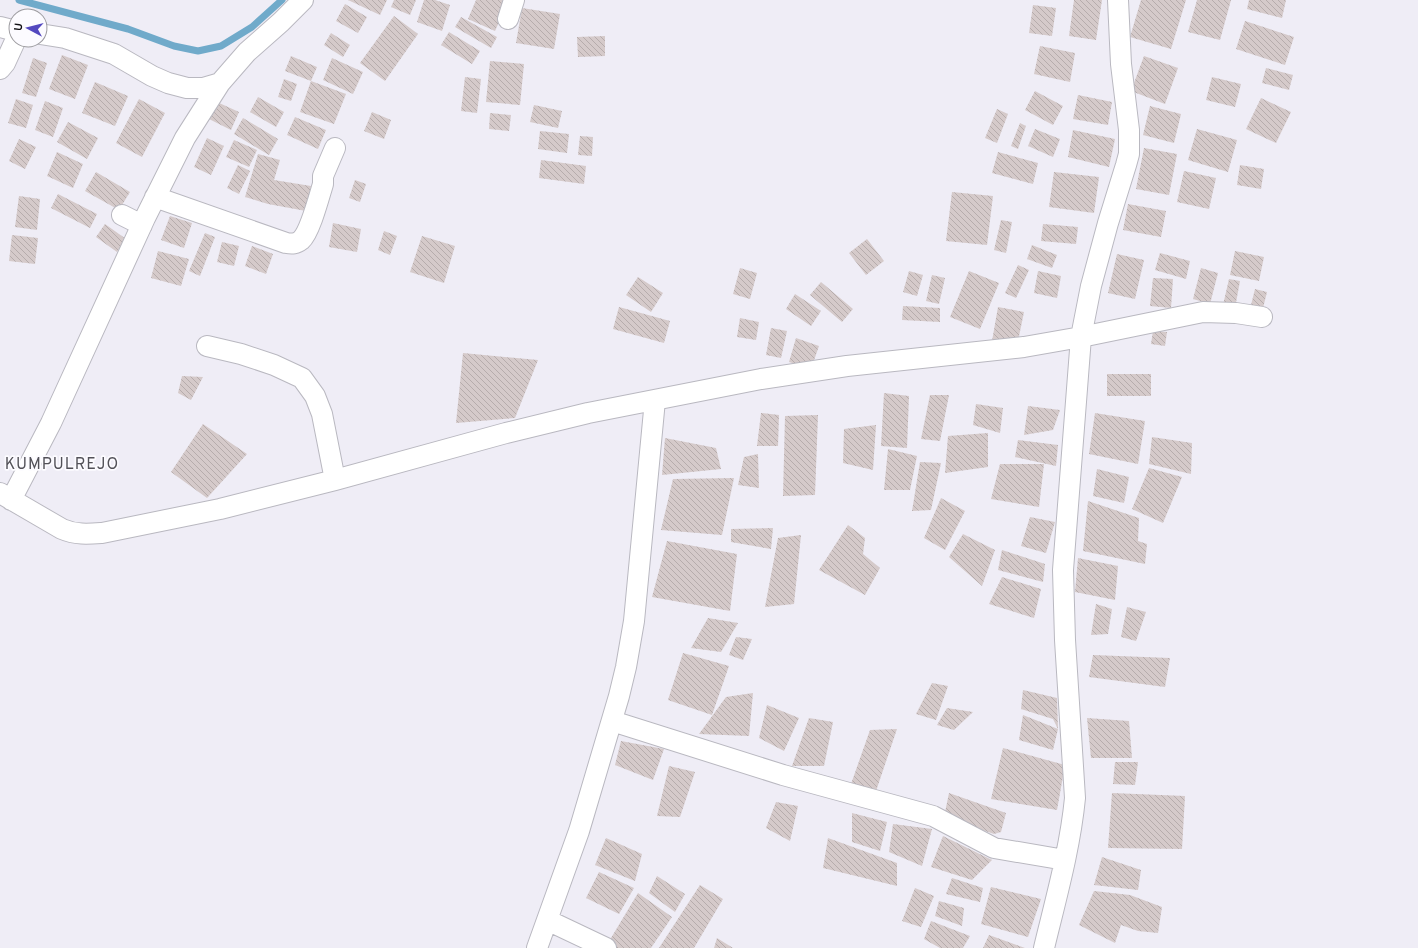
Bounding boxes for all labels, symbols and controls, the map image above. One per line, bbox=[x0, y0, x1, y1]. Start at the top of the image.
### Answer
north arrow bbox=[8, 8, 48, 48]
text: U bbox=[12, 22, 26, 32]
district label: KUMPULREJO bbox=[5, 455, 119, 475]

